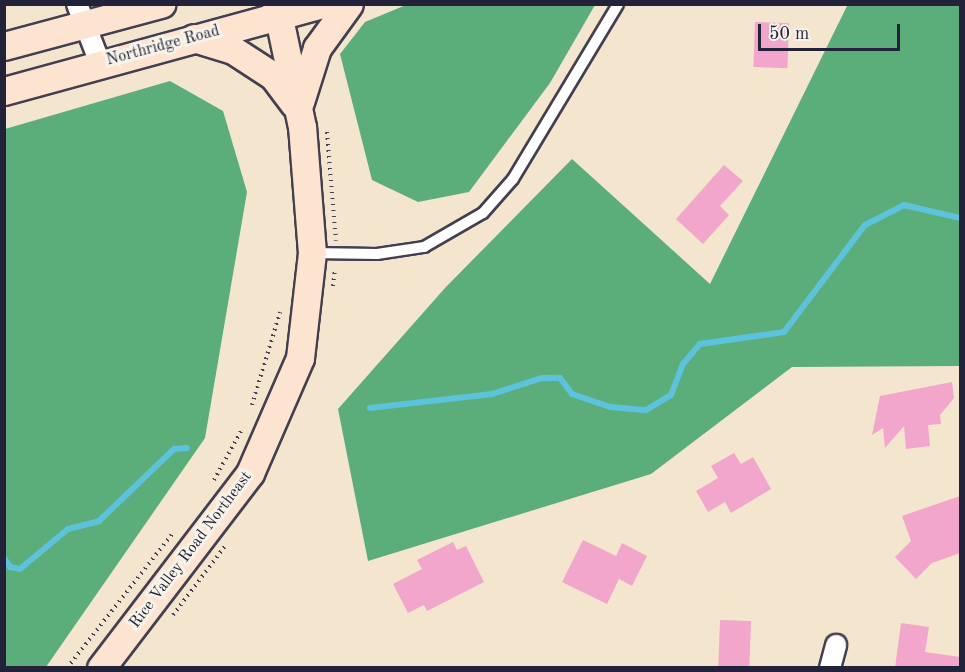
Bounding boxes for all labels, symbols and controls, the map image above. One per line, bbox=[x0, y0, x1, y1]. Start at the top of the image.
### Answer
scale bar bbox=[761, 12, 904, 50]
street label: Northridge Road bbox=[104, 22, 222, 70]
text: 50 m bbox=[769, 25, 809, 43]
street label: Rice Valley Road Northeast bbox=[126, 468, 256, 632]

